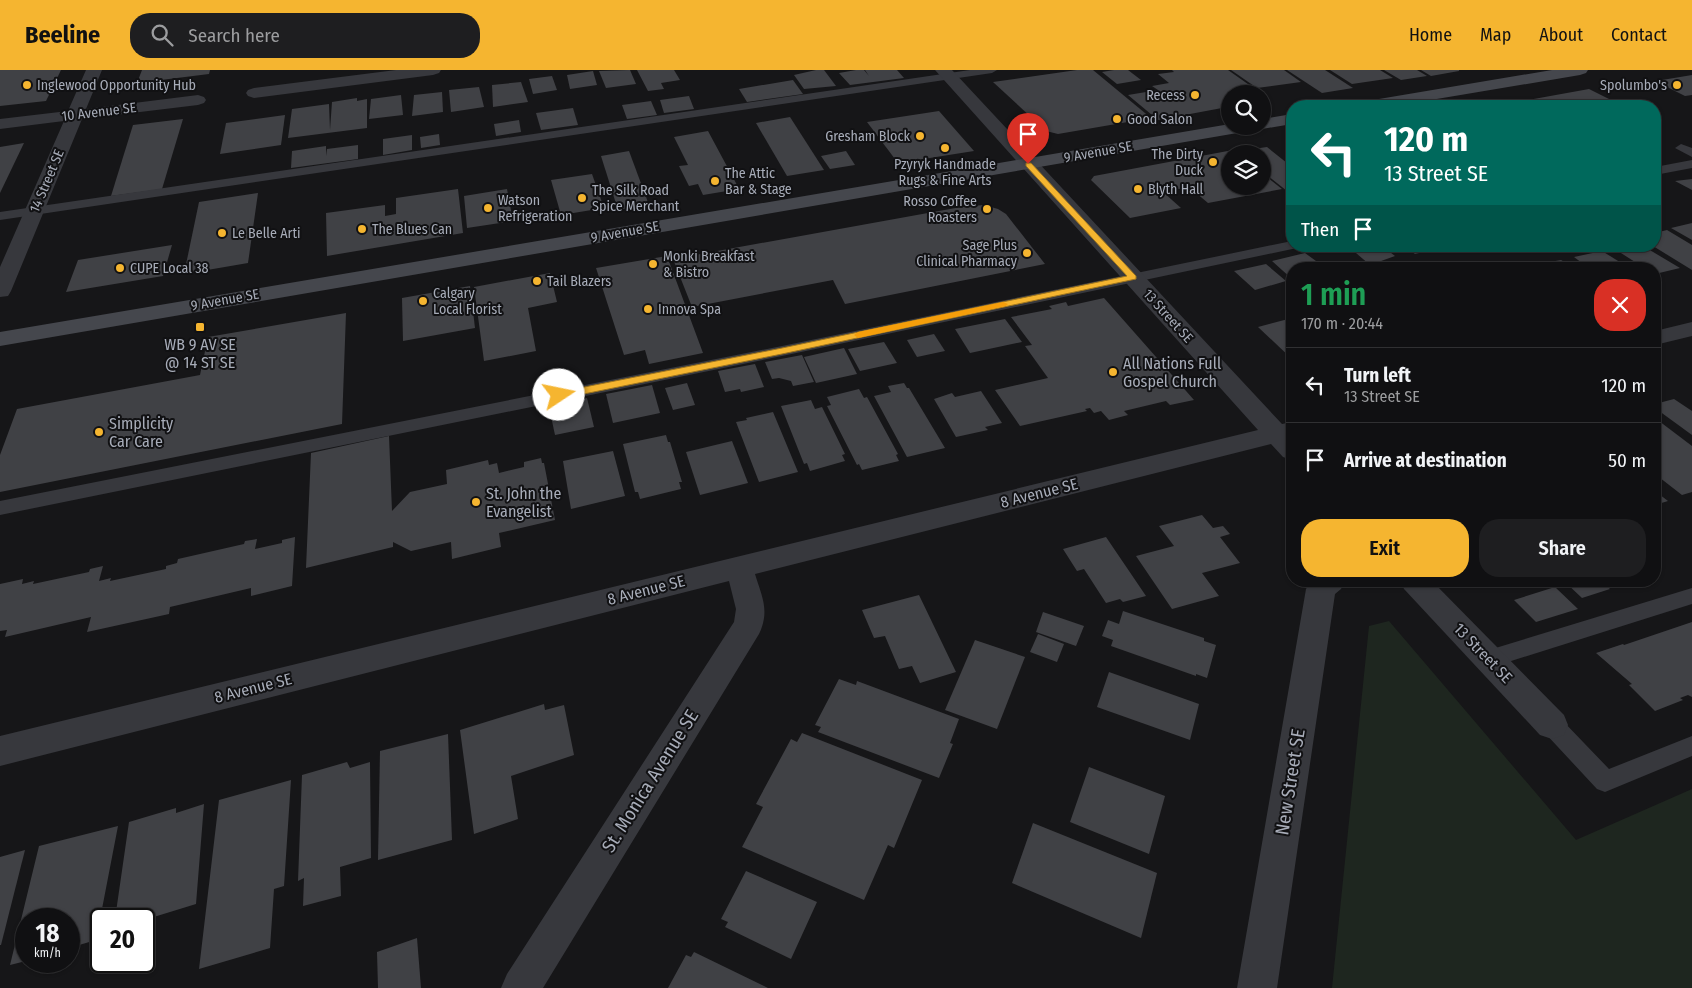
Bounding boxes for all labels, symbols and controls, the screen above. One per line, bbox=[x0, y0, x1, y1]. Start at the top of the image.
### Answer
search box bbox=[130, 13, 480, 58]
text: Beeline bbox=[25, 21, 100, 49]
icon: search bbox=[148, 21, 176, 49]
text: Search here bbox=[188, 24, 280, 47]
text: Home bbox=[1409, 24, 1452, 46]
text: Map bbox=[1480, 24, 1511, 46]
text: About bbox=[1539, 24, 1583, 46]
text: Contact bbox=[1611, 24, 1667, 46]
place label: Inglewood Opportunity Hub bbox=[37, 77, 196, 94]
place label: Spolumbo's bbox=[1600, 77, 1667, 94]
marker: Inglewood Opportunity Hub bbox=[21, 79, 33, 91]
marker: Spolumbo's bbox=[1671, 79, 1683, 91]
map controls bbox=[1221, 85, 1271, 195]
button: search bbox=[1221, 85, 1271, 135]
place label: Recess bbox=[1146, 87, 1185, 104]
marker: Recess bbox=[1189, 89, 1201, 101]
street label: 10 Avenue SE bbox=[61, 99, 138, 125]
place label: Good Salon bbox=[1127, 111, 1193, 128]
pin bbox=[1007, 113, 1049, 164]
marker: Good Salon bbox=[1111, 113, 1123, 125]
text: 120 m bbox=[1384, 118, 1468, 160]
icon: arrive bbox=[1014, 120, 1042, 148]
icon: left bbox=[1301, 120, 1366, 185]
place label: Gresham Block bbox=[825, 128, 910, 145]
marker: Gresham Block bbox=[914, 130, 926, 142]
street label: 9 Avenue SE bbox=[1063, 138, 1134, 166]
marker: Pzyryk Handmade Rugs & Fine Arts bbox=[939, 142, 951, 154]
button: layers bbox=[1221, 145, 1271, 195]
place label: The Dirty Duck bbox=[1152, 146, 1204, 179]
street label: 14 Street SE bbox=[26, 147, 68, 215]
place label: Pzyryk Handmade Rugs & Fine Arts bbox=[894, 156, 996, 189]
marker: The Dirty Duck bbox=[1207, 156, 1219, 168]
text: 13 Street SE bbox=[1384, 160, 1488, 187]
place label: The Attic Bar & Stage bbox=[725, 165, 792, 198]
marker: The Attic Bar & Stage bbox=[709, 175, 721, 187]
place label: Blyth Hall bbox=[1148, 181, 1204, 198]
place label: The Silk Road Spice Merchant bbox=[592, 182, 680, 215]
marker: Blyth Hall bbox=[1132, 183, 1144, 195]
place label: Watson Refrigeration bbox=[498, 192, 572, 225]
marker: The Silk Road Spice Merchant bbox=[576, 192, 588, 204]
place label: Rosso Coffee Roasters bbox=[903, 193, 977, 226]
marker: Watson Refrigeration bbox=[482, 202, 494, 214]
marker: Rosso Coffee Roasters bbox=[981, 203, 993, 215]
icon: arrive bbox=[1349, 215, 1377, 243]
street label: 9 Avenue SE bbox=[590, 218, 661, 246]
text: Then bbox=[1301, 218, 1339, 241]
place label: The Blues Can bbox=[372, 221, 452, 238]
marker: The Blues Can bbox=[356, 223, 368, 235]
place label: Le Belle Arti bbox=[232, 225, 301, 242]
marker: Le Belle Arti bbox=[216, 227, 228, 239]
place label: Sage Plus Clinical Pharmacy bbox=[916, 237, 1018, 270]
marker: Sage Plus Clinical Pharmacy bbox=[1021, 247, 1033, 259]
place label: Monki Breakfast & Bistro bbox=[663, 248, 755, 281]
marker: Monki Breakfast & Bistro bbox=[647, 258, 659, 270]
place label: CUPE Local 38 bbox=[130, 260, 209, 277]
marker: CUPE Local 38 bbox=[114, 262, 126, 274]
place label: Tail Blazers bbox=[547, 273, 611, 290]
marker: Tail Blazers bbox=[531, 275, 543, 287]
text: 1 min bbox=[1301, 277, 1366, 313]
button: close bbox=[1594, 279, 1646, 331]
place label: Calgary Local Florist bbox=[433, 285, 502, 318]
street label: 9 Avenue SE bbox=[190, 286, 261, 314]
street label: 13 Street SE bbox=[1140, 286, 1197, 347]
marker: Calgary Local Florist bbox=[417, 295, 429, 307]
place label: Innova Spa bbox=[658, 301, 721, 318]
marker: Innova Spa bbox=[642, 303, 654, 315]
text: 170 m · 20:44 bbox=[1301, 314, 1383, 333]
marker: WB 9 AV SE @ 14 ST SE bbox=[194, 321, 206, 333]
place label: WB 9 AV SE @ 14 ST SE bbox=[164, 335, 236, 372]
place label: All Nations Full Gospel Church bbox=[1123, 354, 1221, 391]
text: Turn left bbox=[1344, 364, 1411, 387]
marker: All Nations Full Gospel Church bbox=[1107, 366, 1119, 378]
position arrow bbox=[532, 368, 584, 420]
icon: left bbox=[1301, 371, 1329, 399]
text: 120 m bbox=[1601, 374, 1646, 397]
text: 13 Street SE bbox=[1344, 387, 1420, 406]
place label: Simplicity Car Care bbox=[109, 414, 174, 451]
marker: Simplicity Car Care bbox=[93, 426, 105, 438]
icon: arrive bbox=[1301, 446, 1329, 474]
text: Arrive at destination bbox=[1344, 449, 1507, 472]
text: 50 m bbox=[1608, 449, 1646, 472]
street label: 8 Avenue SE bbox=[998, 474, 1080, 512]
place label: St. John the Evangelist bbox=[486, 484, 561, 521]
marker: St. John the Evangelist bbox=[470, 496, 482, 508]
button: Exit bbox=[1301, 519, 1469, 577]
button: Share bbox=[1479, 519, 1646, 577]
street label: 8 Avenue SE bbox=[605, 571, 687, 609]
street label: 13 Street SE bbox=[1450, 619, 1516, 687]
street label: 8 Avenue SE bbox=[212, 669, 294, 707]
street label: St. Monica Avenue SE bbox=[597, 705, 703, 857]
street label: New Street SE bbox=[1270, 727, 1310, 837]
speed limit sign: 20 bbox=[90, 908, 155, 973]
text: 18 bbox=[36, 919, 59, 949]
text: km/h bbox=[34, 946, 61, 960]

